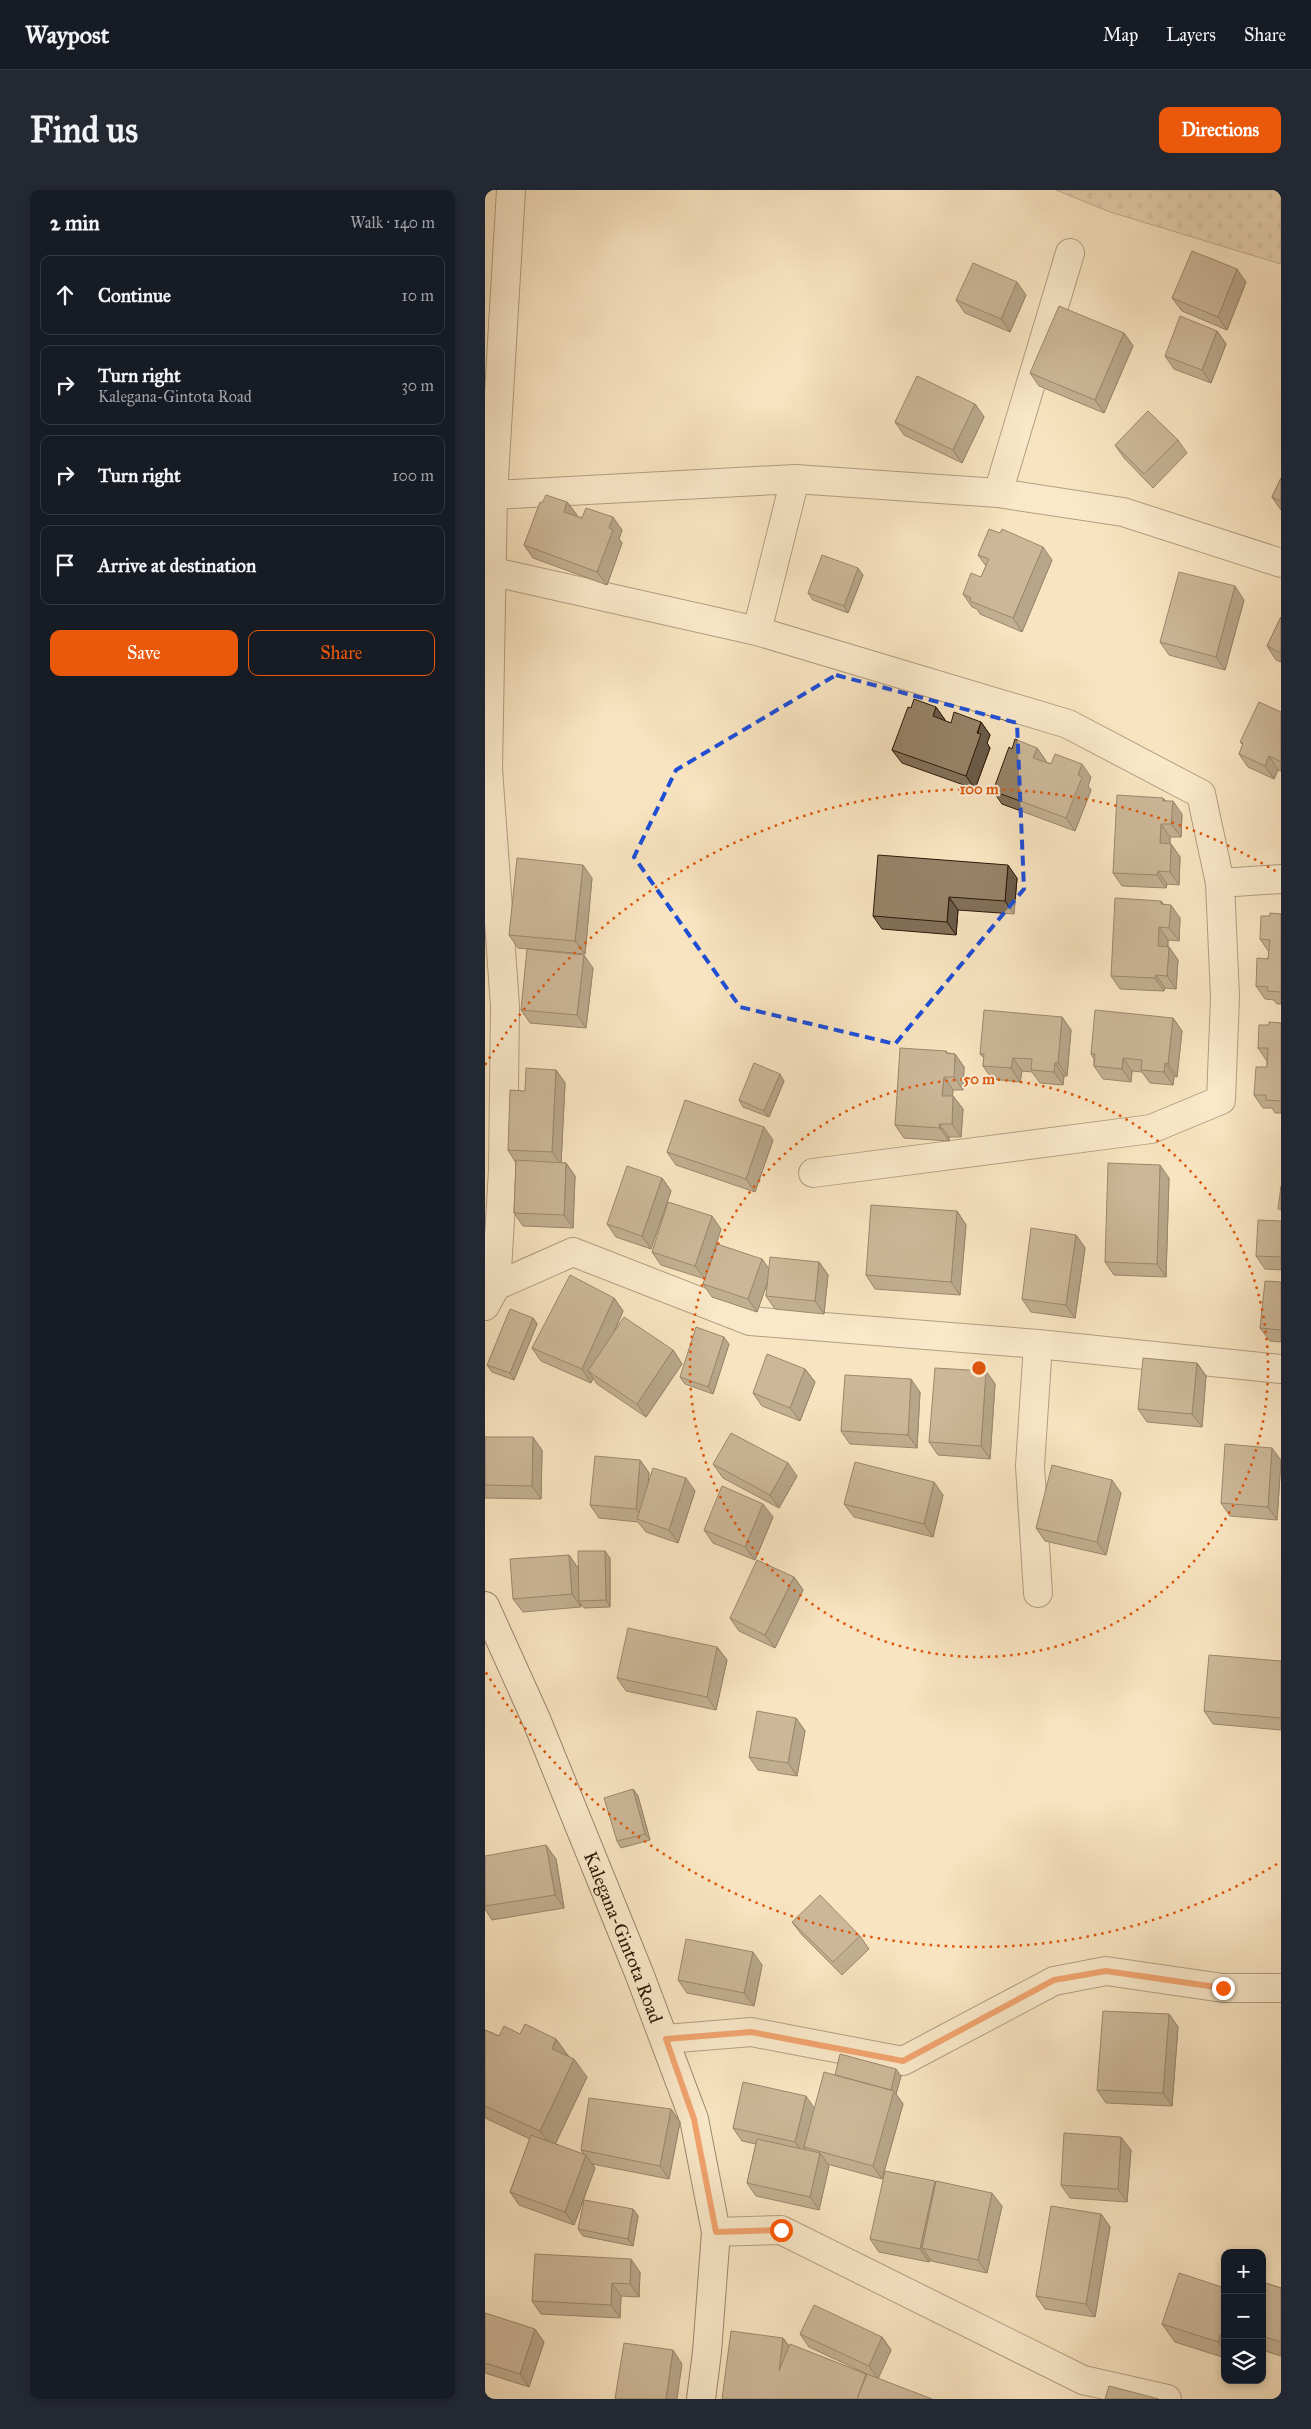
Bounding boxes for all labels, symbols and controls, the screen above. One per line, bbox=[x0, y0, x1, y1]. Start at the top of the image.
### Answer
text: Waypost bbox=[25, 20, 109, 50]
text: Map bbox=[1103, 24, 1138, 46]
text: Layers bbox=[1166, 24, 1216, 46]
text: Share bbox=[1244, 24, 1286, 46]
button: Directions bbox=[1159, 107, 1281, 153]
text: Find us bbox=[30, 109, 138, 152]
text: 2 min bbox=[50, 210, 100, 236]
text: Walk · 140 m bbox=[350, 213, 435, 232]
icon: ahead bbox=[51, 281, 79, 309]
text: Continue bbox=[98, 284, 171, 307]
text: 10 m bbox=[402, 286, 434, 305]
text: Turn right bbox=[98, 364, 181, 387]
icon: right bbox=[51, 371, 79, 399]
text: 30 m bbox=[401, 376, 434, 395]
text: Kalegana-Gintota Road bbox=[98, 387, 252, 406]
icon: right bbox=[51, 461, 79, 489]
text: Turn right bbox=[98, 464, 181, 487]
text: 100 m bbox=[392, 466, 434, 485]
icon: arrive bbox=[51, 551, 79, 579]
text: Arrive at destination bbox=[98, 554, 256, 577]
button: Save bbox=[50, 630, 238, 676]
button: Share bbox=[248, 630, 435, 676]
text: 100 m bbox=[959, 780, 999, 798]
text: 50 m bbox=[963, 1070, 995, 1088]
centre of rings bbox=[970, 1359, 988, 1377]
street label: Kalegana-Gintota Road bbox=[579, 1848, 668, 2027]
route end bbox=[1212, 1977, 1235, 2000]
route start bbox=[770, 2219, 793, 2242]
map controls bbox=[1221, 2249, 1266, 2384]
button: + bbox=[1221, 2249, 1266, 2294]
button: − bbox=[1221, 2294, 1266, 2339]
button: layers bbox=[1221, 2339, 1266, 2384]

